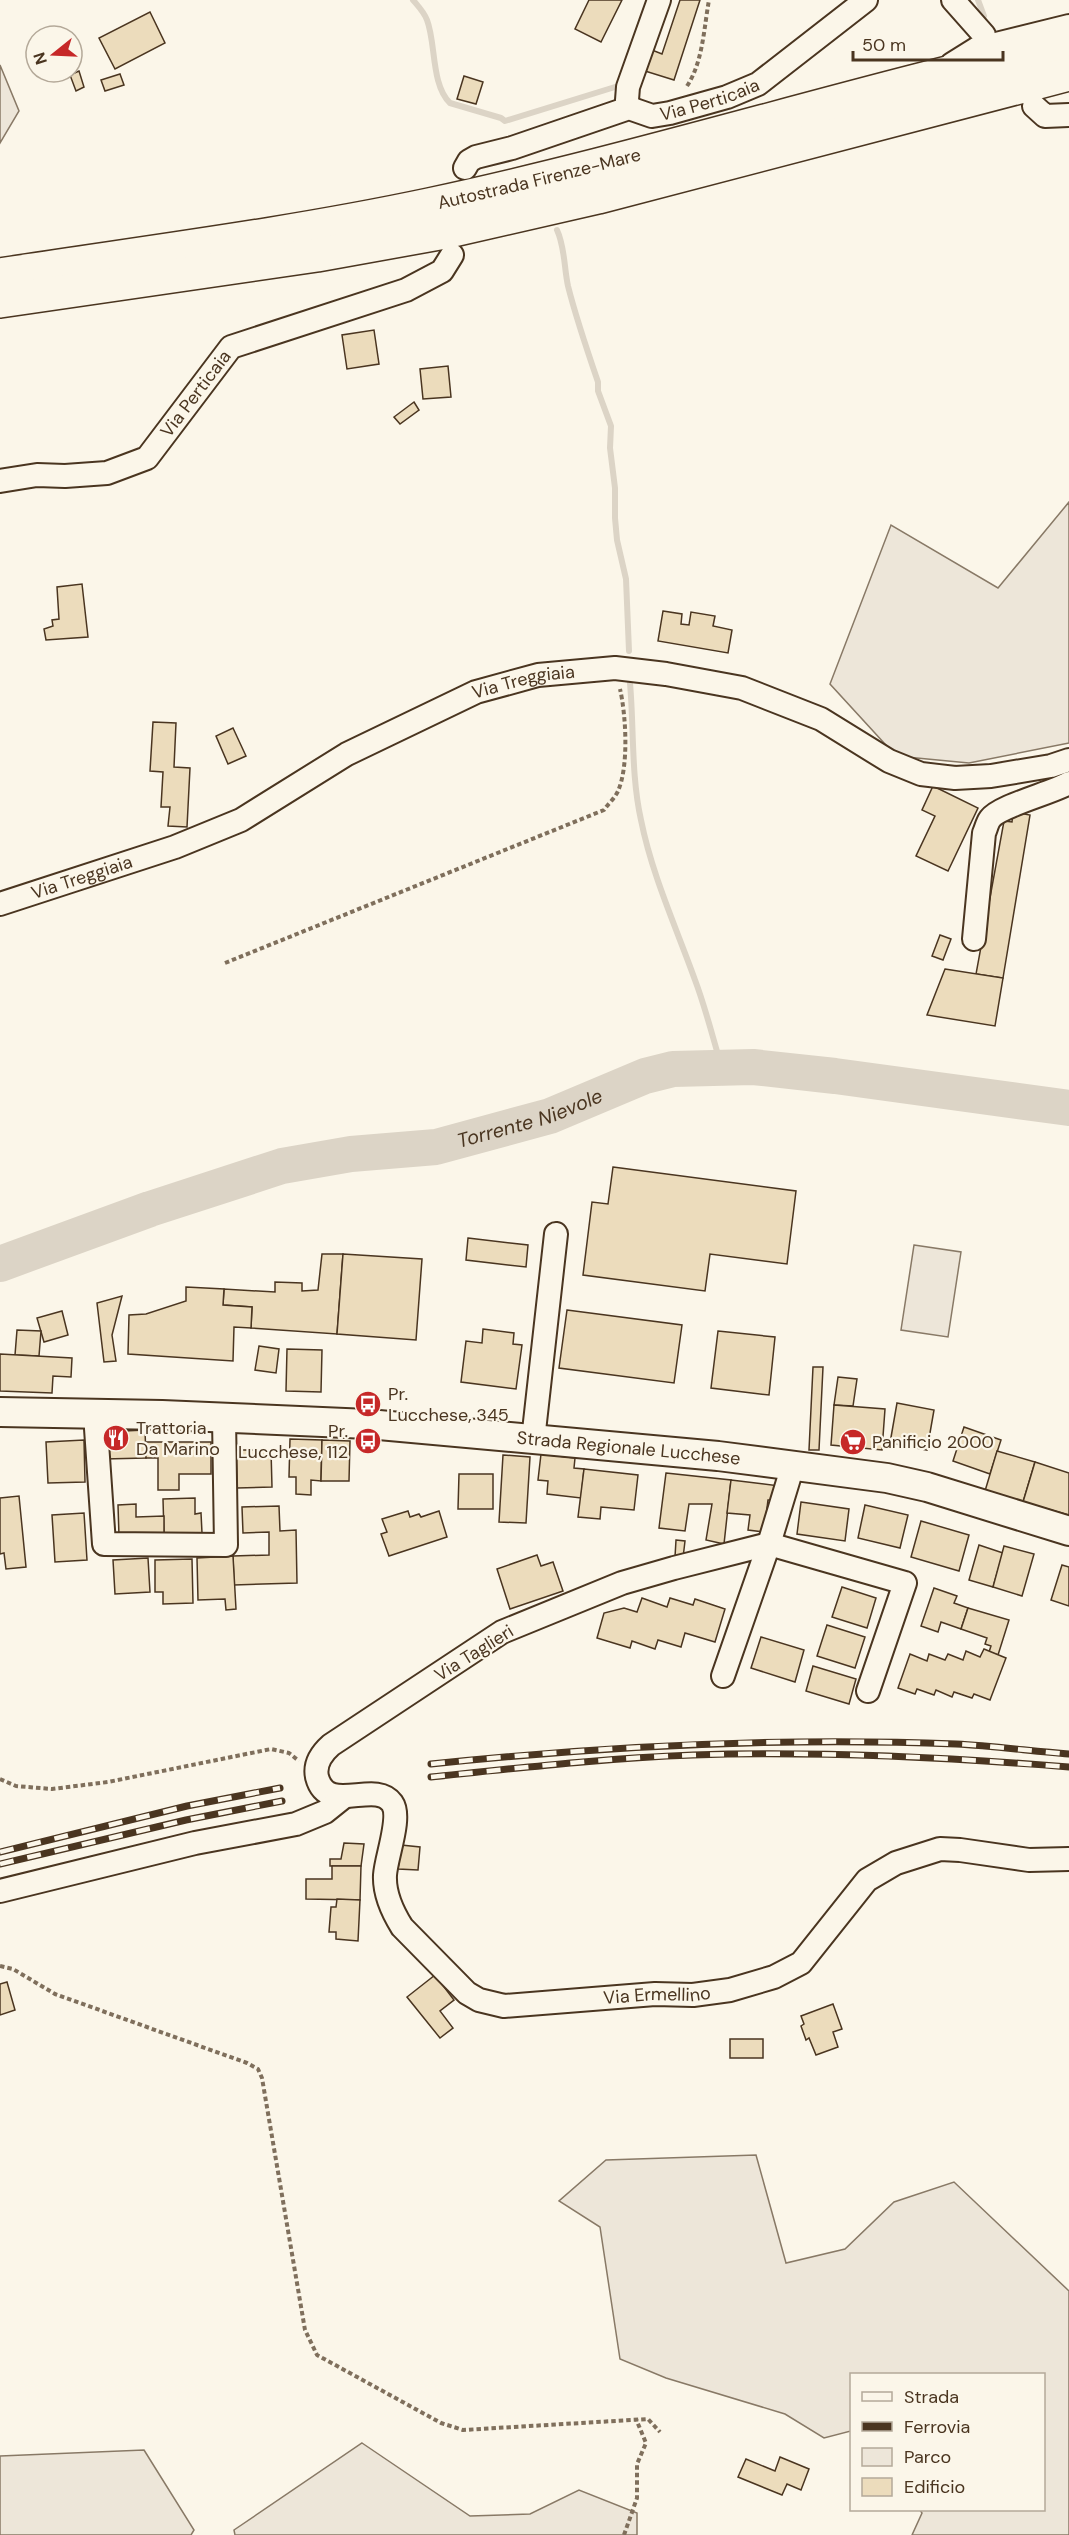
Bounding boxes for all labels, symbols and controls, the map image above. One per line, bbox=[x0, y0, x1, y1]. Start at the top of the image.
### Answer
north arrow bbox=[24, 24, 84, 84]
scale bar bbox=[853, 24, 1003, 62]
text: 50 m bbox=[862, 33, 906, 57]
text: N bbox=[28, 50, 52, 67]
street label: Via Perticaia bbox=[658, 73, 763, 127]
street label: Autostrada Firenze-Mare bbox=[435, 142, 643, 215]
street label: Via Perticaia bbox=[155, 345, 236, 442]
street label: Via Treggiaia bbox=[469, 660, 576, 705]
street label: Via Treggiaia bbox=[28, 850, 135, 905]
water label: Torrente Nievole bbox=[454, 1082, 606, 1154]
place label: Pr. Lucchese, 345 bbox=[388, 1382, 509, 1427]
bus stop icon: Pr. Lucchese, 345 bbox=[353, 1389, 383, 1419]
place label: Trattoria Da Marino bbox=[136, 1416, 220, 1461]
place label: Pr. Lucchese, 112 bbox=[238, 1419, 348, 1464]
restaurant icon: Trattoria Da Marino bbox=[101, 1423, 131, 1453]
bus stop icon: Pr. Lucchese, 112 bbox=[353, 1426, 383, 1456]
street label: Strada Regionale Lucchese bbox=[516, 1426, 742, 1471]
supermarket icon: Panificio 2000 bbox=[838, 1427, 868, 1457]
place label: Panificio 2000 bbox=[872, 1430, 994, 1454]
street label: Via Taglieri bbox=[430, 1619, 518, 1687]
street label: Via Ermellino bbox=[602, 1981, 712, 2010]
legend bbox=[850, 2373, 1045, 2511]
text: Strada bbox=[904, 2385, 959, 2409]
text: Ferrovia bbox=[904, 2415, 970, 2439]
text: Parco bbox=[904, 2445, 951, 2469]
text: Edificio bbox=[904, 2475, 965, 2499]

